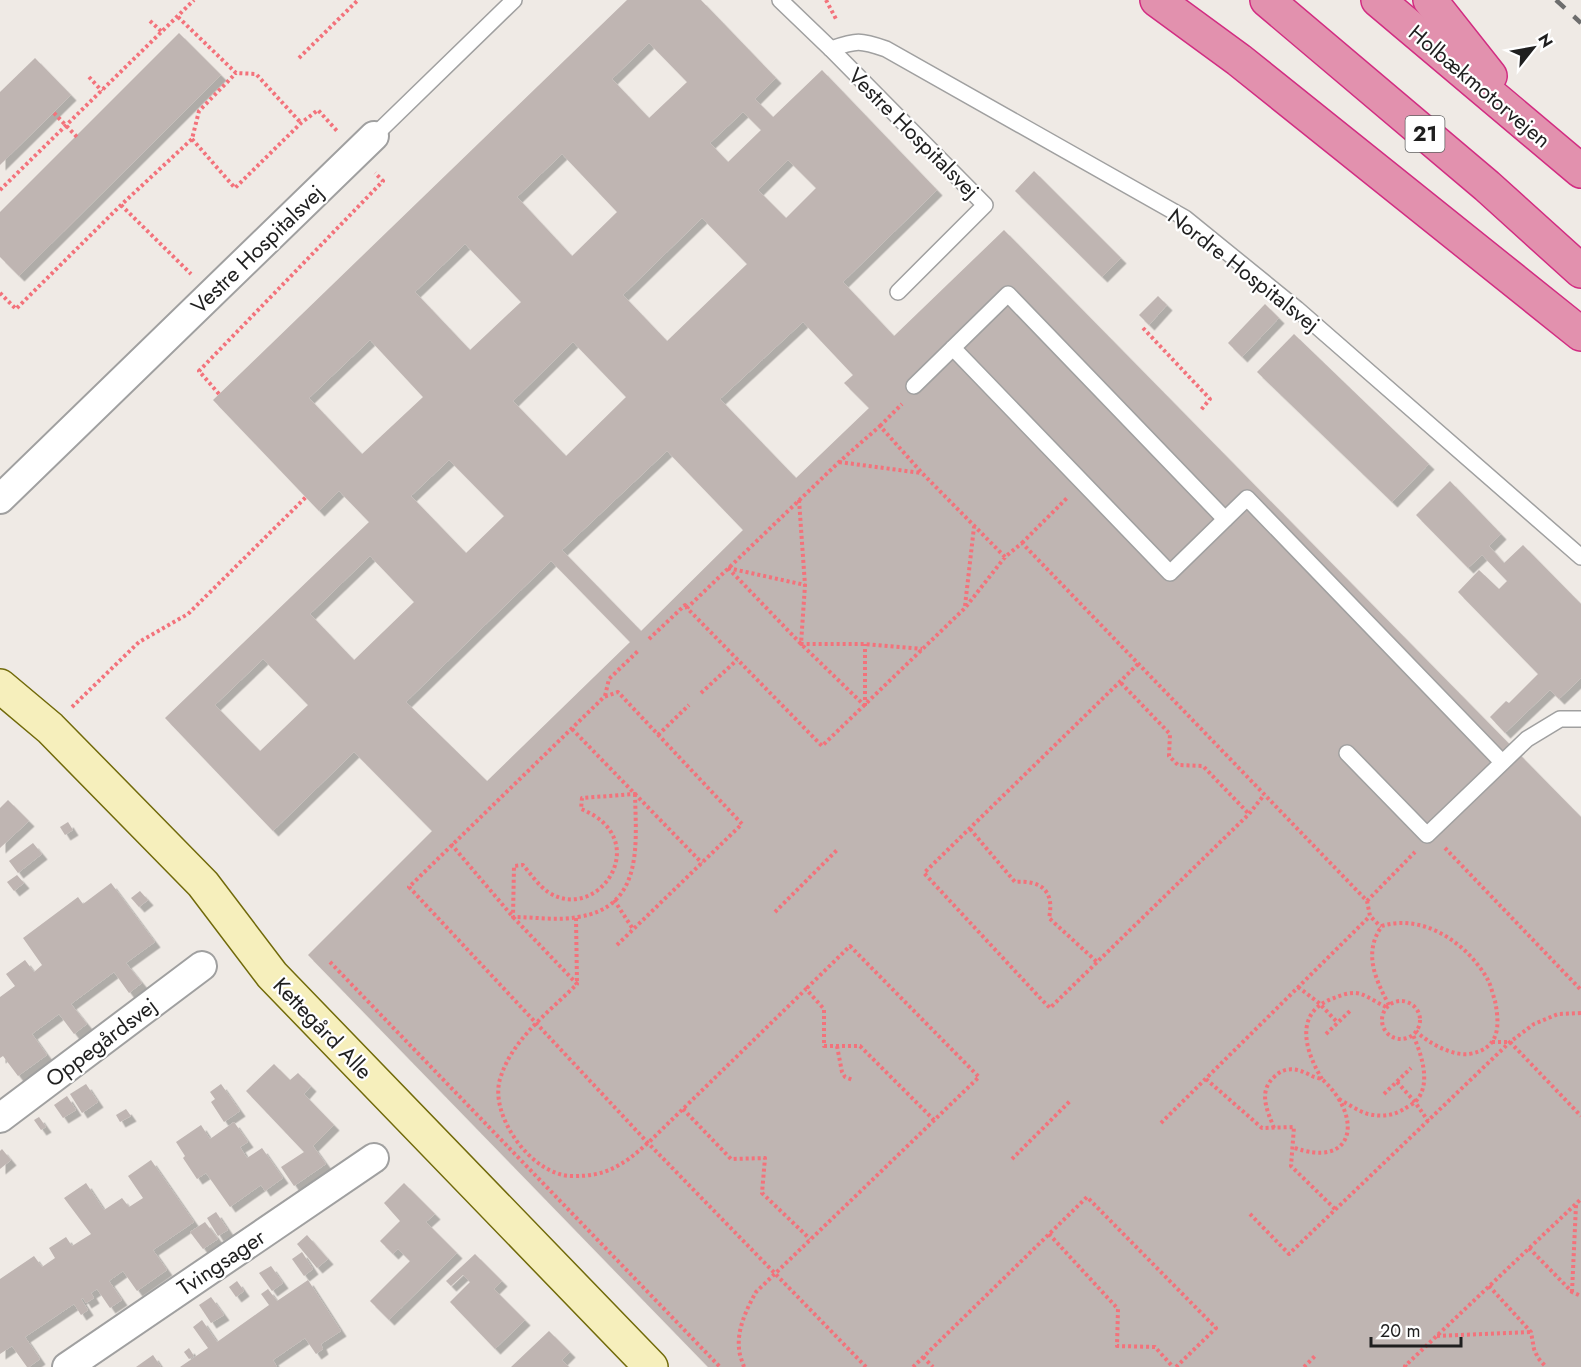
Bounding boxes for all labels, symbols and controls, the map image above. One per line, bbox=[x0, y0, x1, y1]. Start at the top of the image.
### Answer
street label: Holbækmotorvejen bbox=[1402, 17, 1558, 155]
north arrow bbox=[1503, 18, 1563, 78]
text: N bbox=[1532, 29, 1559, 52]
street label: Vestre Hospitalsvej bbox=[841, 60, 987, 206]
road number: 21 bbox=[1406, 116, 1444, 152]
street label: Vestre Hospitalsvej bbox=[183, 177, 331, 321]
street label: Nordre Hospitalsvej bbox=[1161, 200, 1327, 340]
street label: Kettegård Alle bbox=[266, 970, 380, 1086]
street label: Oppegårdsvej bbox=[39, 989, 163, 1095]
street label: Tvingsager bbox=[171, 1221, 272, 1303]
scale bar bbox=[1371, 1310, 1461, 1348]
text: 20 m bbox=[1380, 1318, 1420, 1344]

